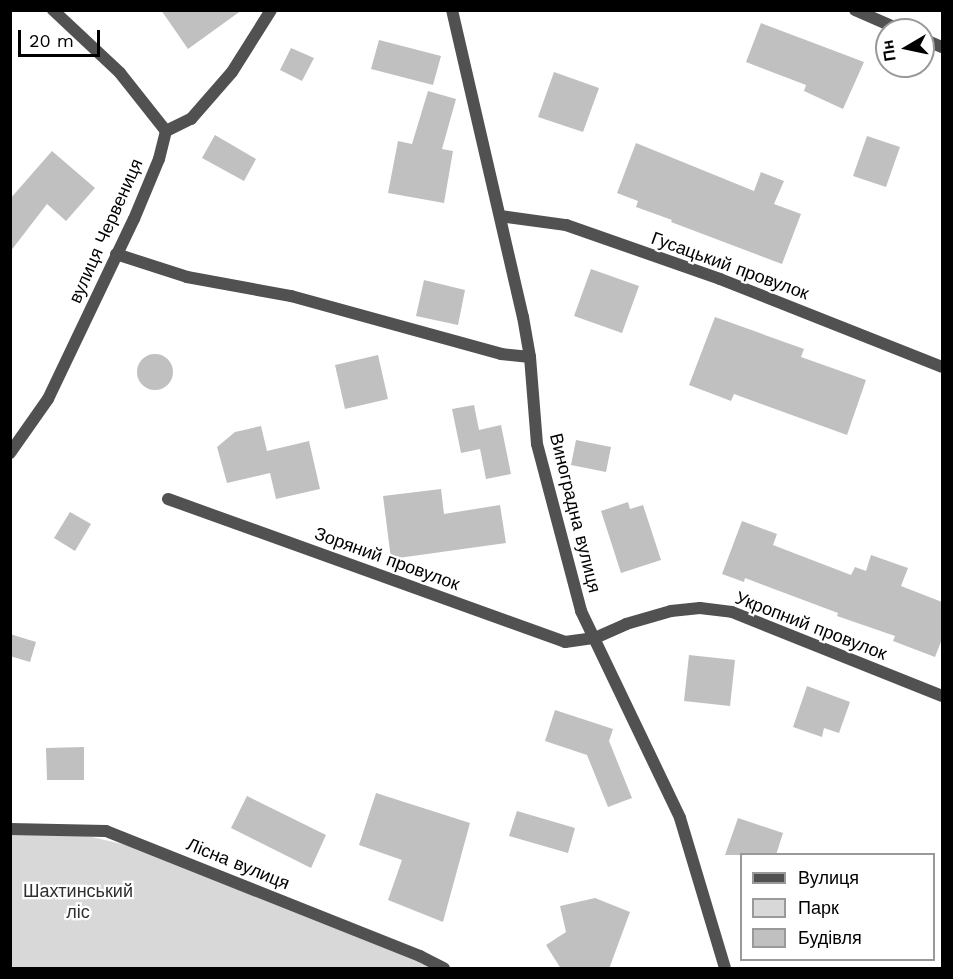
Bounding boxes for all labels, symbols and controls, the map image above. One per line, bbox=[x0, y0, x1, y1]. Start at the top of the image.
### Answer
scale bar bbox=[21, 18, 104, 56]
north arrow bbox=[875, 18, 935, 78]
text: 20 m bbox=[29, 30, 74, 51]
text: Пн bbox=[878, 39, 900, 63]
street label: вулиця Червениця bbox=[64, 155, 148, 307]
street label: Гусацький провулок bbox=[648, 227, 812, 305]
street label: Виноградна вулиця bbox=[545, 431, 605, 595]
street label: Зоряний провулок bbox=[312, 523, 462, 595]
street label: Укропний провулок bbox=[732, 587, 890, 665]
street label: Лісна вулиця bbox=[183, 834, 293, 894]
legend bbox=[740, 853, 935, 961]
text: Вулиця bbox=[798, 867, 859, 888]
park label: Шахтинський ліс bbox=[23, 881, 133, 924]
text: Парк bbox=[798, 897, 839, 918]
text: Будівля bbox=[798, 927, 862, 948]

